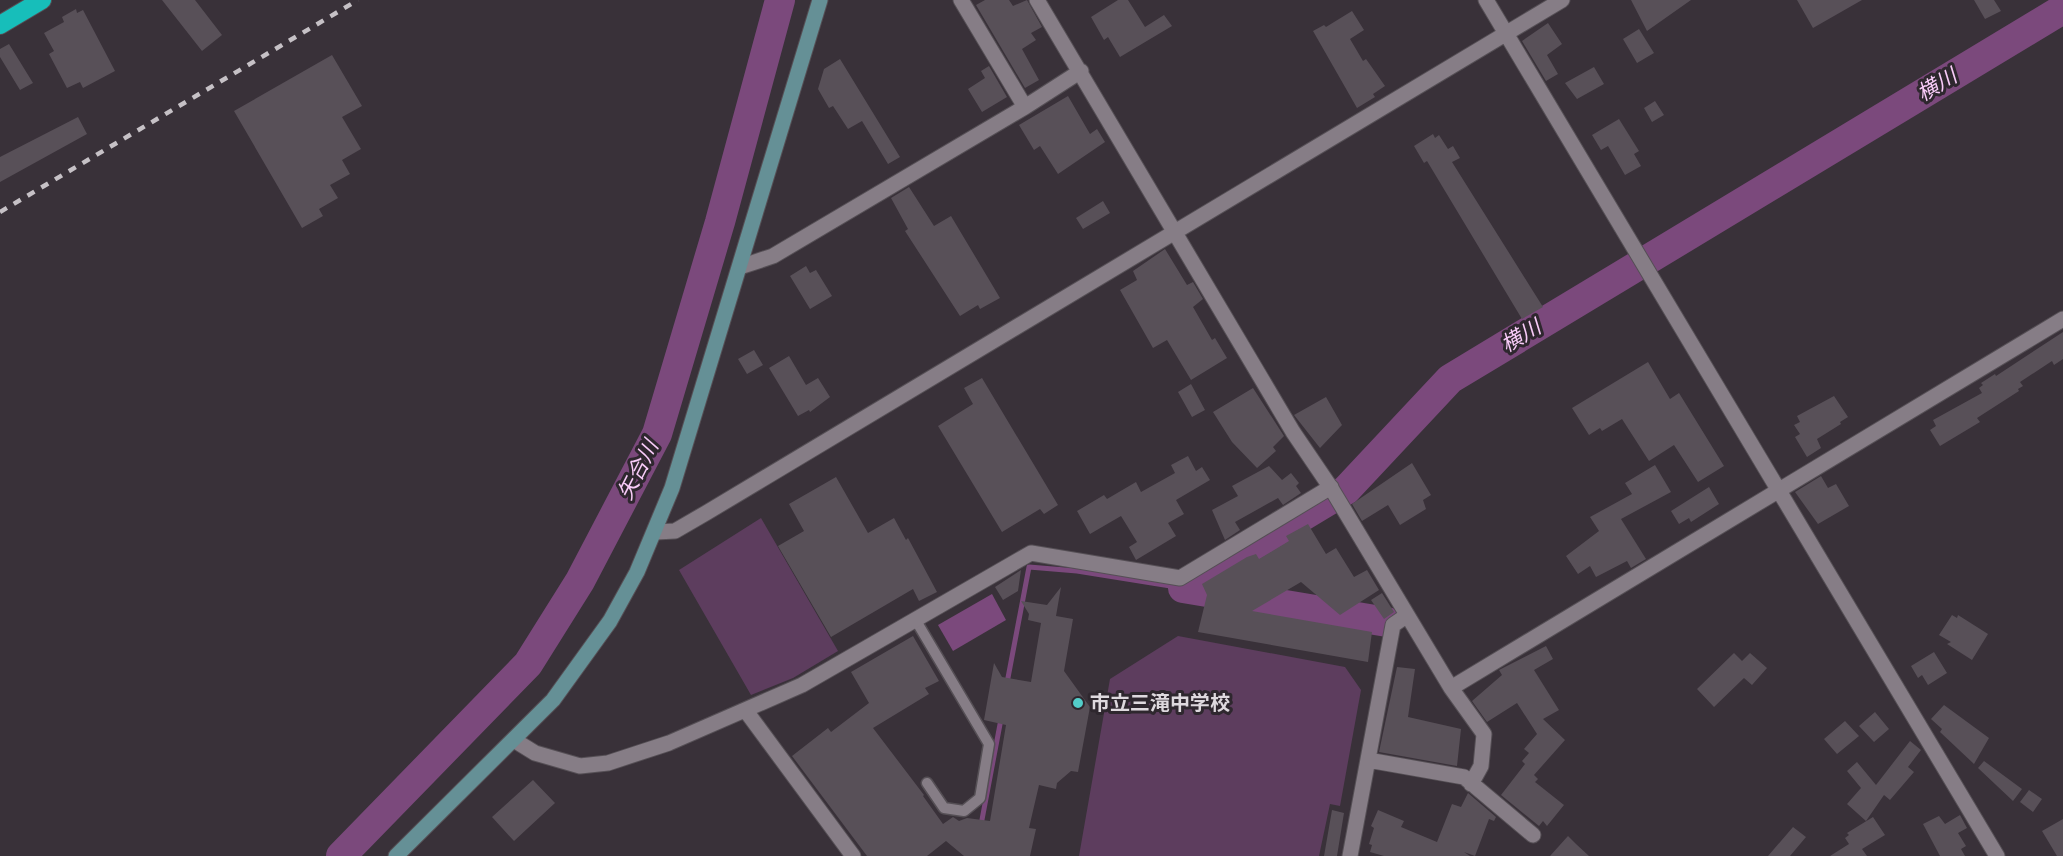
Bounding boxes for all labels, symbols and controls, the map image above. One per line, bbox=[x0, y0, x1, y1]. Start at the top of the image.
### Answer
water label: 横川 bbox=[1912, 61, 1962, 105]
water label: 横川 bbox=[1496, 312, 1546, 356]
water label: 矢合川 bbox=[611, 434, 663, 503]
place label: 市立三滝中学校 bbox=[1090, 690, 1230, 714]
marker: 市立三滝中学校 bbox=[1071, 696, 1085, 710]

